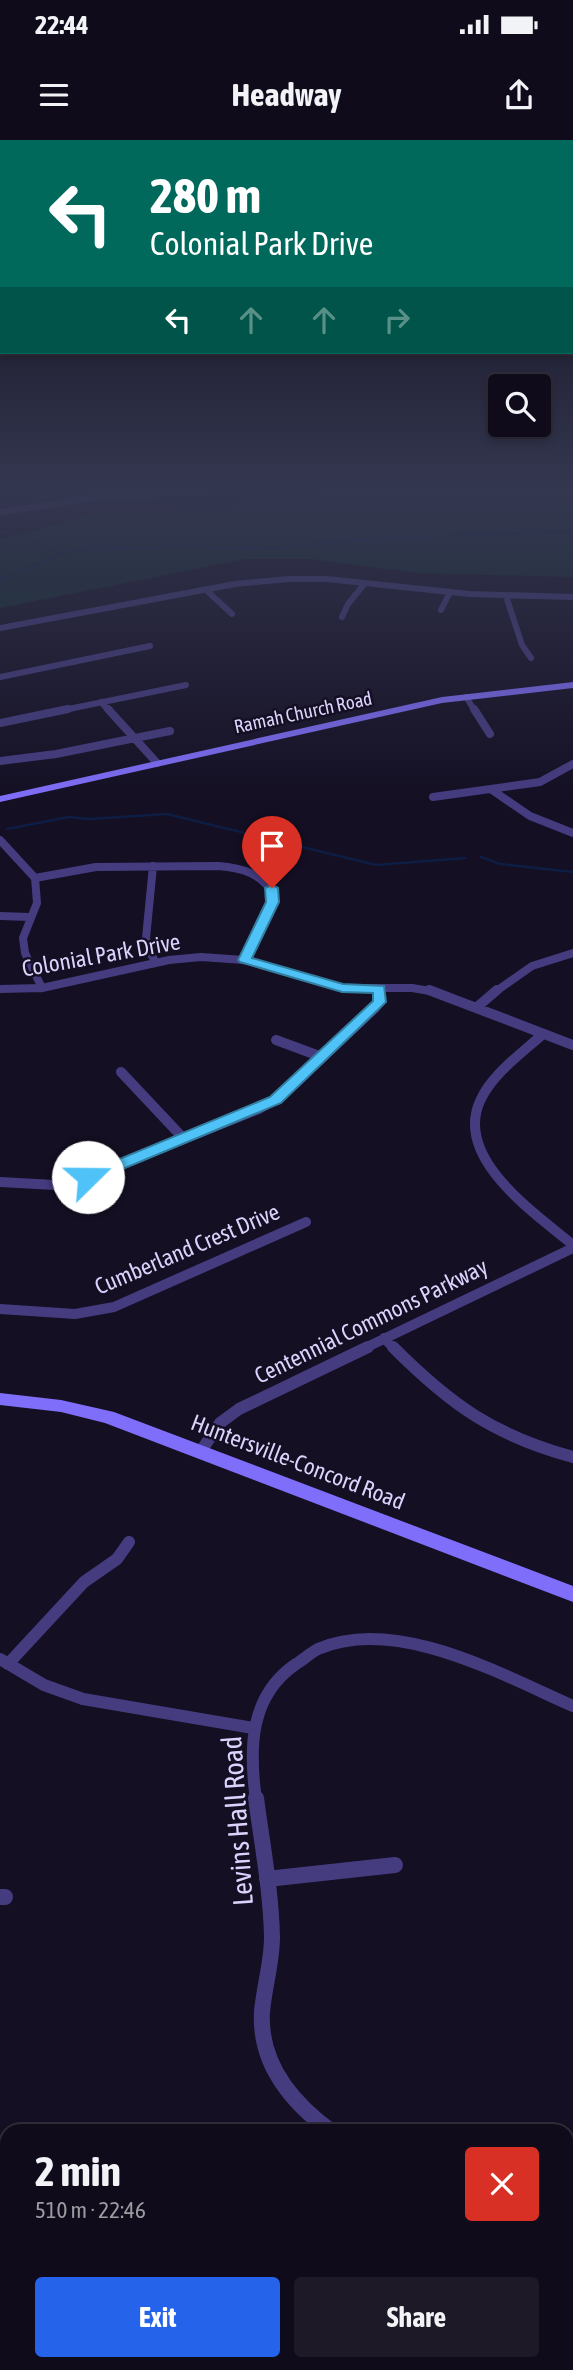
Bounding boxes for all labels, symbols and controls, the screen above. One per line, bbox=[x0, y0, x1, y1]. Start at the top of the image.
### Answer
text: 22:44 bbox=[35, 10, 89, 40]
icon: menu bbox=[35, 76, 73, 114]
text: Headway bbox=[231, 76, 342, 113]
icon: share bbox=[500, 76, 538, 114]
text: 280 m bbox=[150, 167, 261, 223]
icon: left bbox=[35, 168, 126, 259]
text: Colonial Park Drive bbox=[150, 225, 373, 262]
icon: left bbox=[159, 301, 197, 339]
icon: ahead bbox=[232, 301, 270, 339]
icon: ahead bbox=[305, 301, 343, 339]
icon: right bbox=[378, 301, 416, 339]
map controls bbox=[488, 374, 551, 437]
button: search bbox=[488, 374, 551, 437]
street label: Ramah Church Road bbox=[232, 687, 374, 737]
pin bbox=[242, 816, 302, 888]
icon: arrive bbox=[253, 827, 291, 865]
street label: Colonial Park Drive bbox=[20, 928, 182, 982]
position arrow bbox=[51, 1140, 125, 1214]
street label: Cumberland Crest Drive bbox=[91, 1198, 283, 1300]
street label: Centennial Commons Parkway bbox=[250, 1253, 492, 1389]
street label: Huntersville-Concord Road bbox=[188, 1409, 408, 1515]
street label: Levins Hall Road bbox=[215, 1735, 259, 1907]
text: 2 min bbox=[35, 2147, 121, 2195]
button: close bbox=[465, 2147, 539, 2221]
text: 510 m · 22:46 bbox=[35, 2197, 146, 2223]
button: Exit bbox=[35, 2277, 280, 2357]
button: Share bbox=[294, 2277, 539, 2357]

